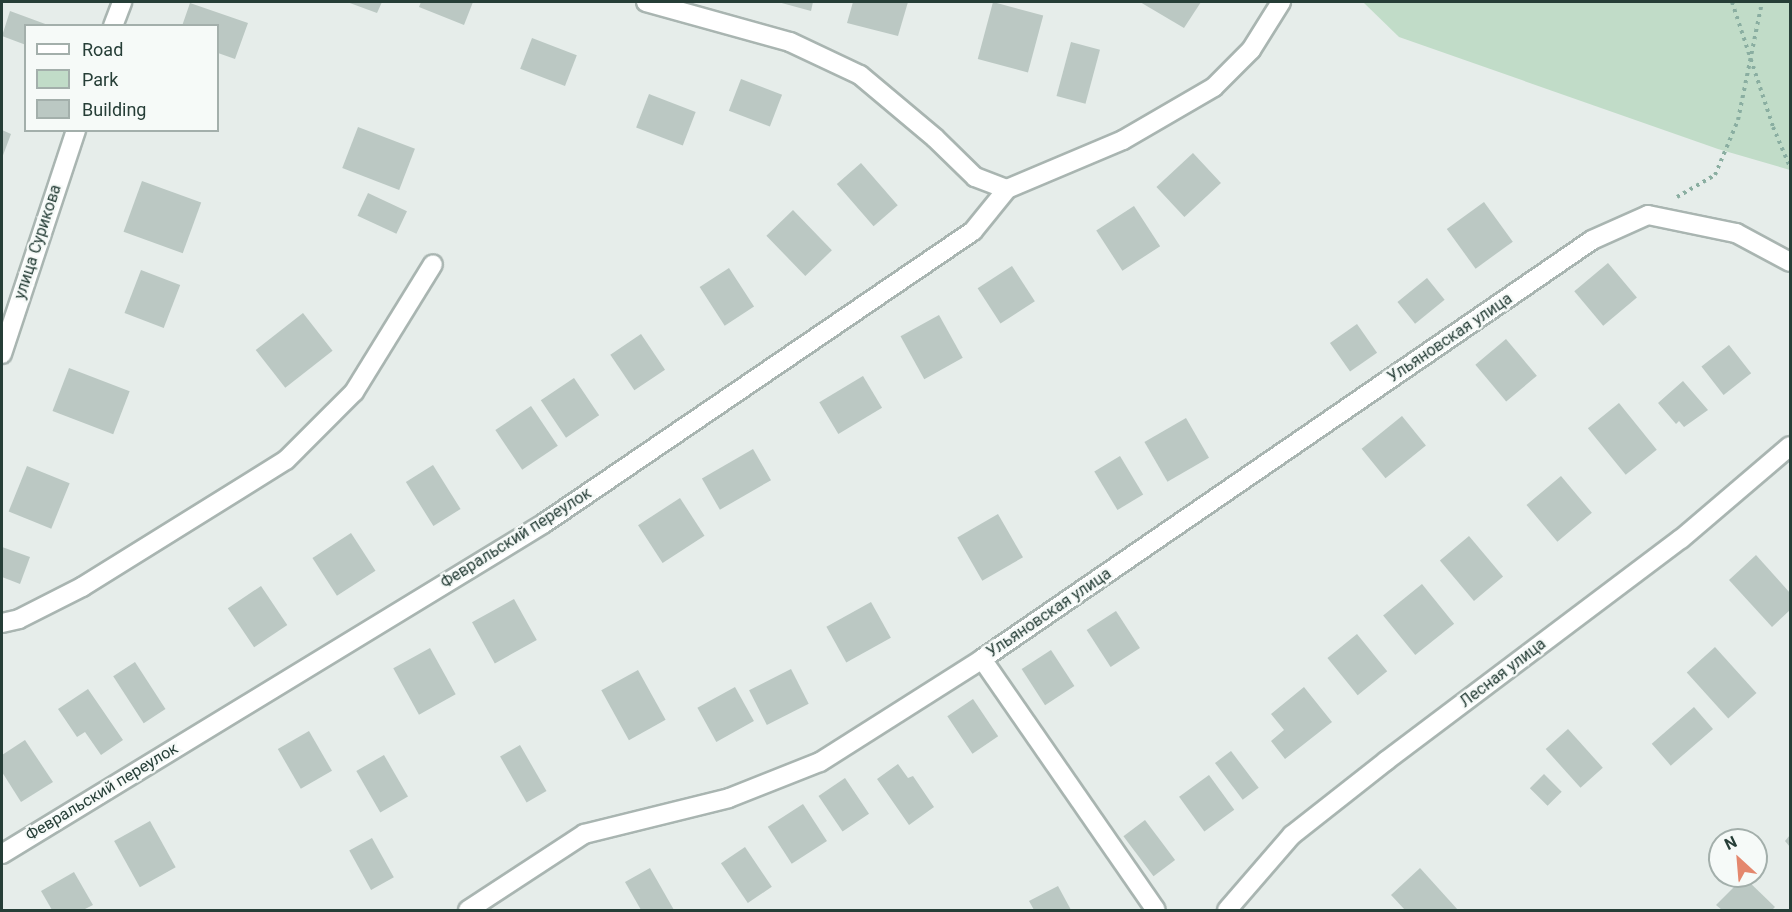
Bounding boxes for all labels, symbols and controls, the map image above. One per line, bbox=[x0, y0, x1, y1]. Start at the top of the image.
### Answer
legend bbox=[24, 24, 219, 132]
text: Road bbox=[82, 39, 123, 60]
text: Park bbox=[82, 69, 118, 90]
text: Building bbox=[82, 99, 146, 120]
street label: улица Сурикова bbox=[10, 182, 66, 302]
street label: Ульяновская улица bbox=[1384, 289, 1516, 387]
street label: Февральский переулок bbox=[437, 484, 595, 592]
street label: Ульяновская улица bbox=[983, 564, 1115, 662]
street label: Лесная улица bbox=[1456, 634, 1550, 712]
street label: Февральский переулок bbox=[22, 739, 182, 845]
north arrow bbox=[1708, 828, 1768, 888]
text: N bbox=[1722, 832, 1740, 854]

